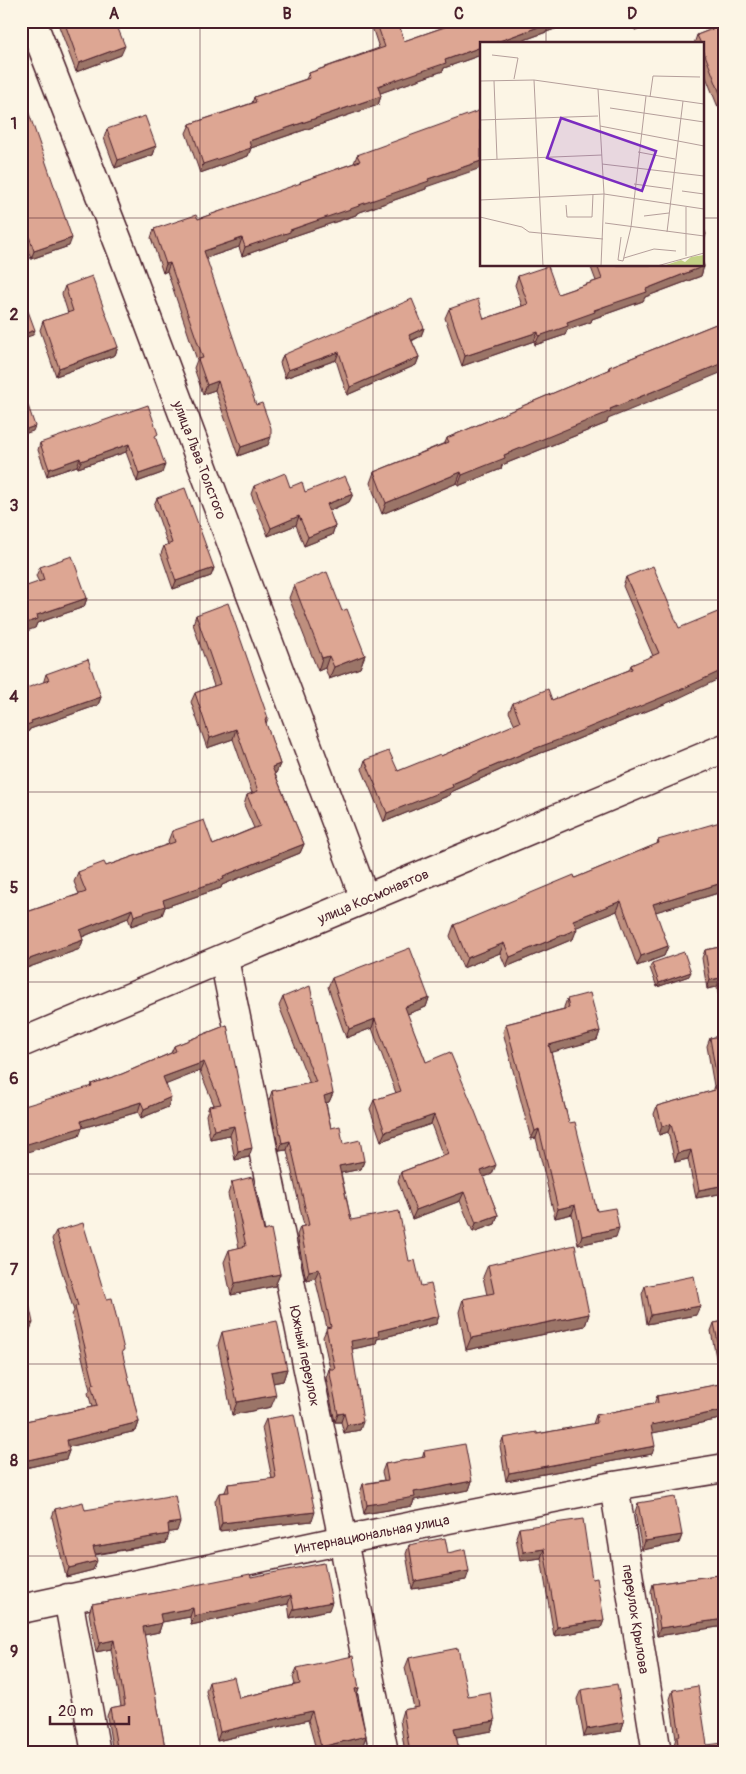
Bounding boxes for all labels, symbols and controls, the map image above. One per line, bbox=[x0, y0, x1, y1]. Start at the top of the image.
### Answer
text: A bbox=[109, 4, 120, 24]
text: B bbox=[282, 4, 292, 24]
text: C bbox=[454, 4, 464, 24]
text: D bbox=[627, 4, 637, 24]
inset map bbox=[480, 42, 704, 266]
text: 1 bbox=[11, 114, 17, 134]
text: 2 bbox=[10, 305, 19, 325]
street label: улица Льва Толстого bbox=[169, 398, 230, 522]
text: 3 bbox=[10, 496, 19, 516]
text: 4 bbox=[9, 687, 19, 707]
street label: улица Космонавтов bbox=[314, 865, 431, 928]
text: 5 bbox=[10, 878, 19, 898]
text: 6 bbox=[9, 1069, 19, 1089]
text: 7 bbox=[10, 1260, 19, 1280]
street label: Южный переулок bbox=[286, 1304, 323, 1408]
text: 8 bbox=[10, 1451, 18, 1471]
street label: Интернациональная улица bbox=[293, 1511, 451, 1558]
street label: переулок Крылова bbox=[618, 1563, 653, 1675]
text: 9 bbox=[10, 1642, 18, 1662]
scale bar bbox=[50, 1694, 129, 1726]
text: 20 m bbox=[58, 1702, 93, 1721]

